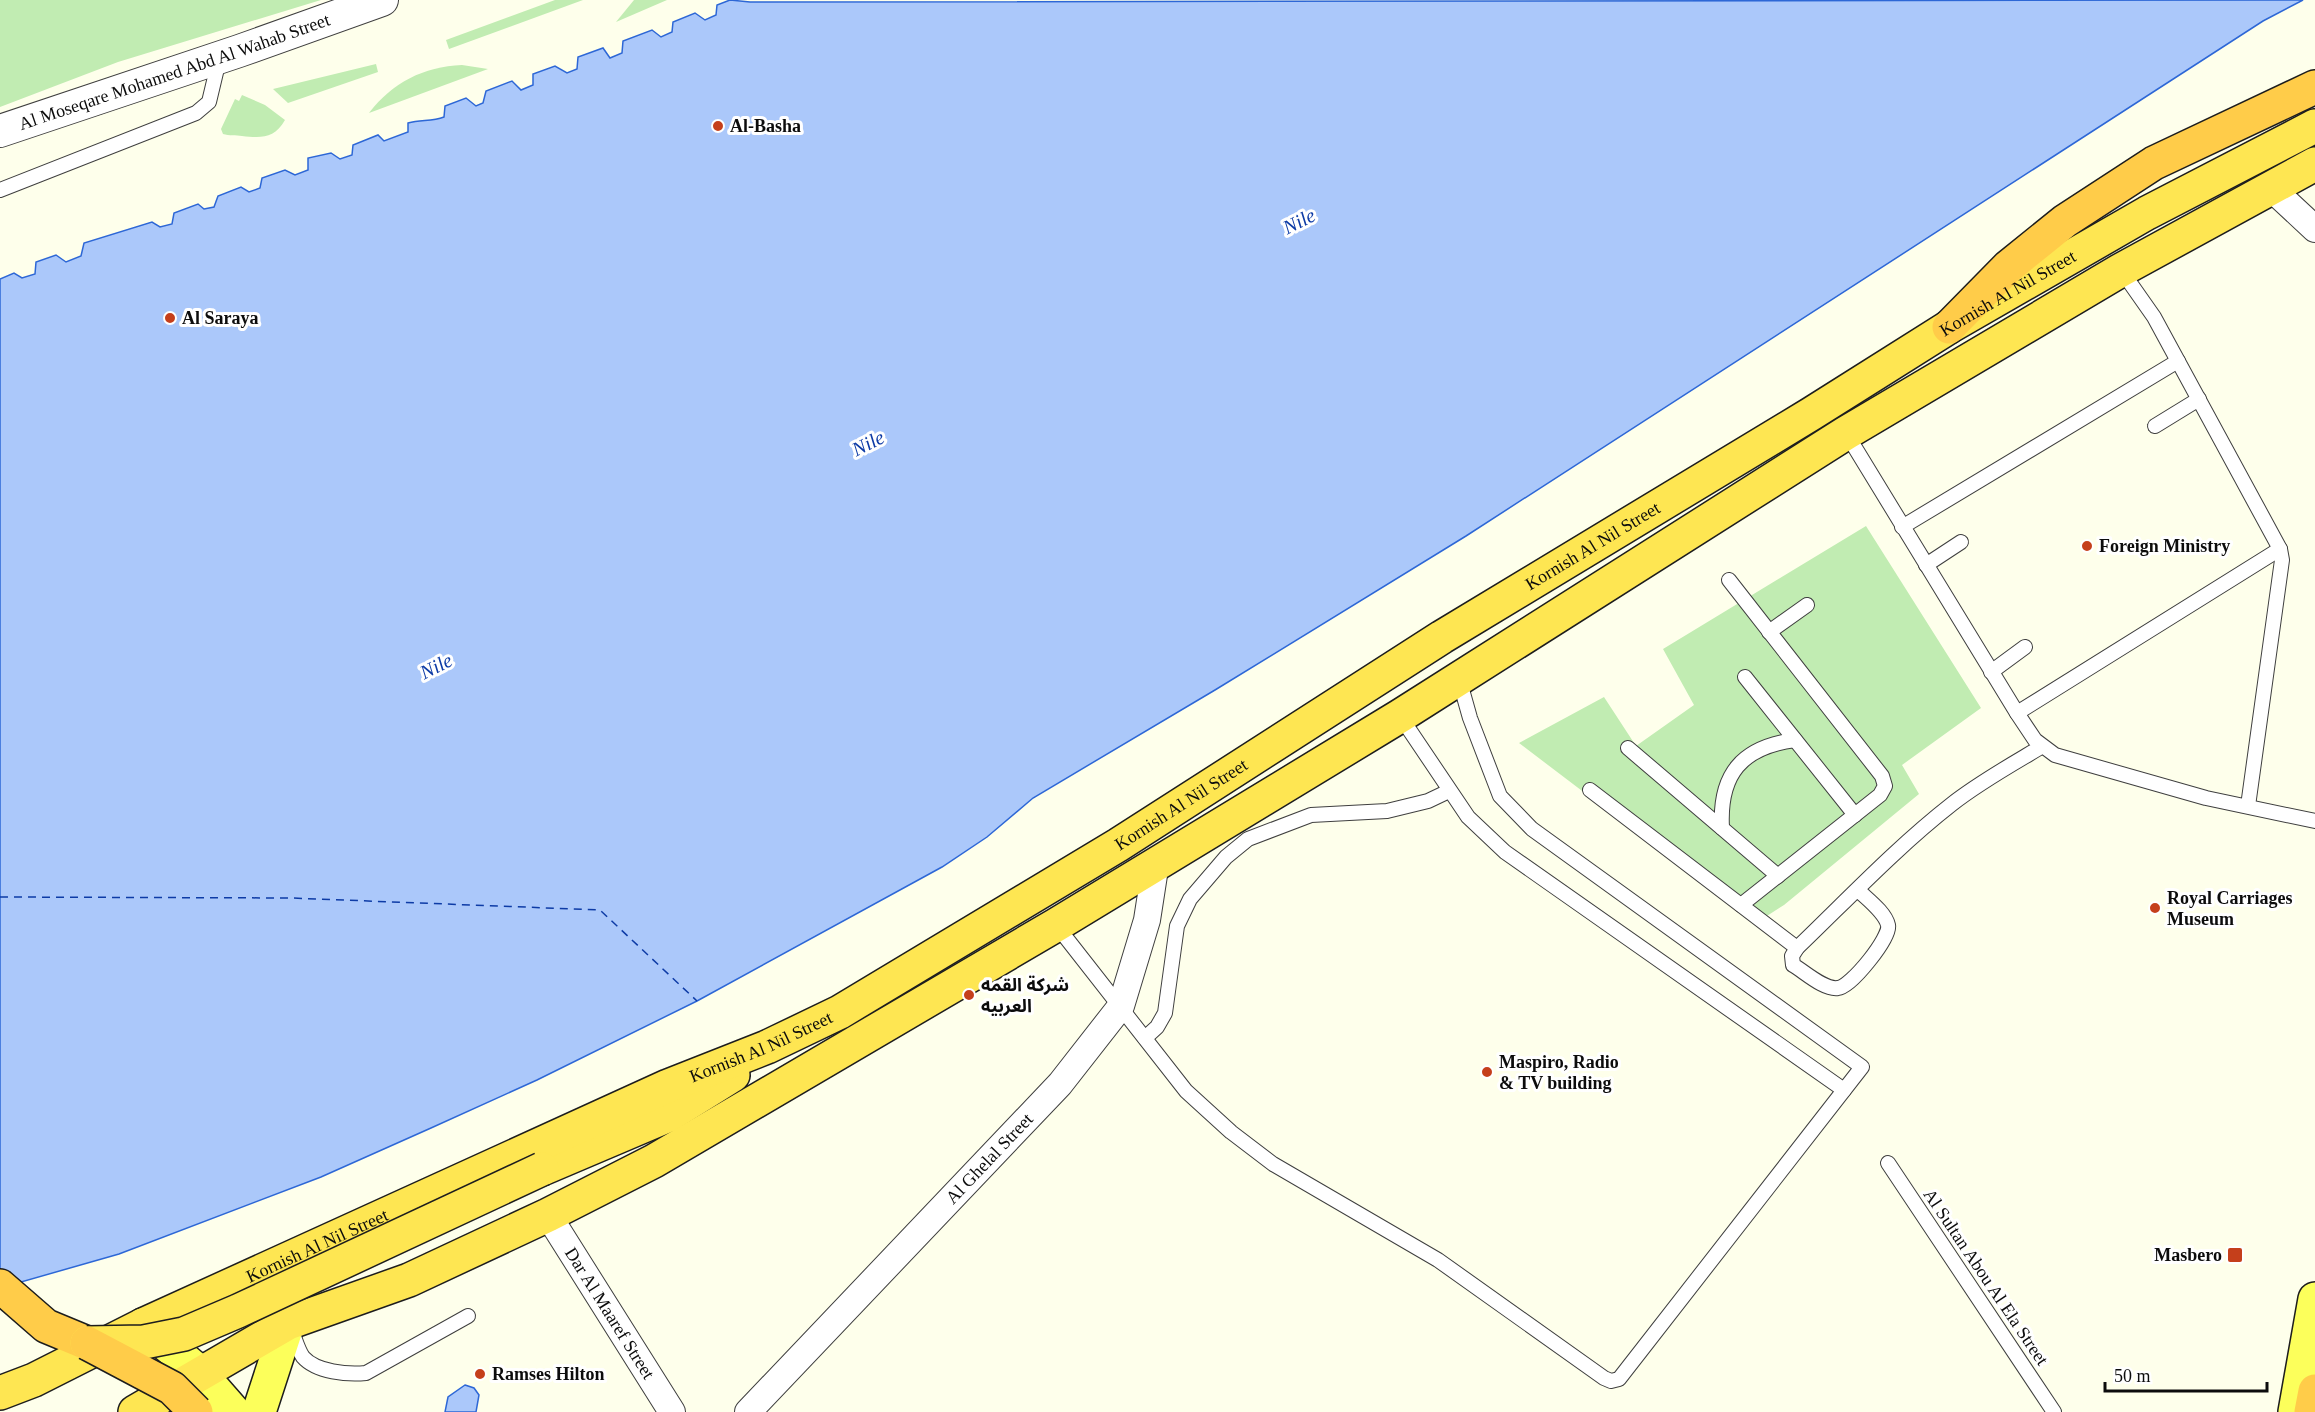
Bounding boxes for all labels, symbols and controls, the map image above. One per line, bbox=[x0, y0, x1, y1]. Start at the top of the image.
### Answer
street label: Al Moseqare Mohamed Abd Al Wahab Street bbox=[16, 9, 332, 134]
place label: Al-Basha bbox=[730, 116, 801, 136]
marker: Al-Basha bbox=[711, 119, 725, 133]
water label: Nile bbox=[1278, 204, 1319, 239]
street label: Kornish Al Nil Street bbox=[1936, 246, 2079, 340]
place label: Al Saraya bbox=[182, 308, 259, 328]
marker: Al Saraya bbox=[163, 311, 177, 325]
water label: Nile bbox=[847, 426, 888, 461]
street label: Kornish Al Nil Street bbox=[1522, 498, 1664, 594]
place label: Foreign Ministry bbox=[2099, 536, 2230, 556]
marker: Foreign Ministry bbox=[2080, 539, 2094, 553]
water label: Nile bbox=[415, 649, 456, 684]
street label: Kornish Al Nil Street bbox=[1111, 755, 1251, 854]
place label: Royal Carriages Museum bbox=[2167, 888, 2292, 929]
marker: Royal Carriages Museum bbox=[2148, 901, 2162, 915]
place label: شركة القمه العربيه bbox=[981, 975, 1069, 1017]
marker: شركة القمه العربيه bbox=[962, 988, 976, 1002]
street label: Kornish Al Nil Street bbox=[687, 1007, 835, 1087]
place label: Maspiro, Radio & TV building bbox=[1499, 1052, 1619, 1093]
marker: Maspiro, Radio & TV building bbox=[1480, 1065, 1494, 1079]
street label: Al Ghelal Street bbox=[942, 1109, 1037, 1208]
street label: Al Sultan Abou Al Ela Street bbox=[1919, 1185, 2053, 1369]
street label: Kornish Al Nil Street bbox=[243, 1205, 391, 1287]
street label: Dar Al Maaref Street bbox=[561, 1244, 659, 1383]
place label: Masbero bbox=[2154, 1245, 2222, 1265]
marker: Masbero bbox=[2226, 1246, 2244, 1264]
scale bar bbox=[2105, 1355, 2267, 1393]
place label: Ramses Hilton bbox=[492, 1364, 605, 1384]
text: 50 m bbox=[2114, 1366, 2151, 1386]
marker: Ramses Hilton bbox=[473, 1367, 487, 1381]

